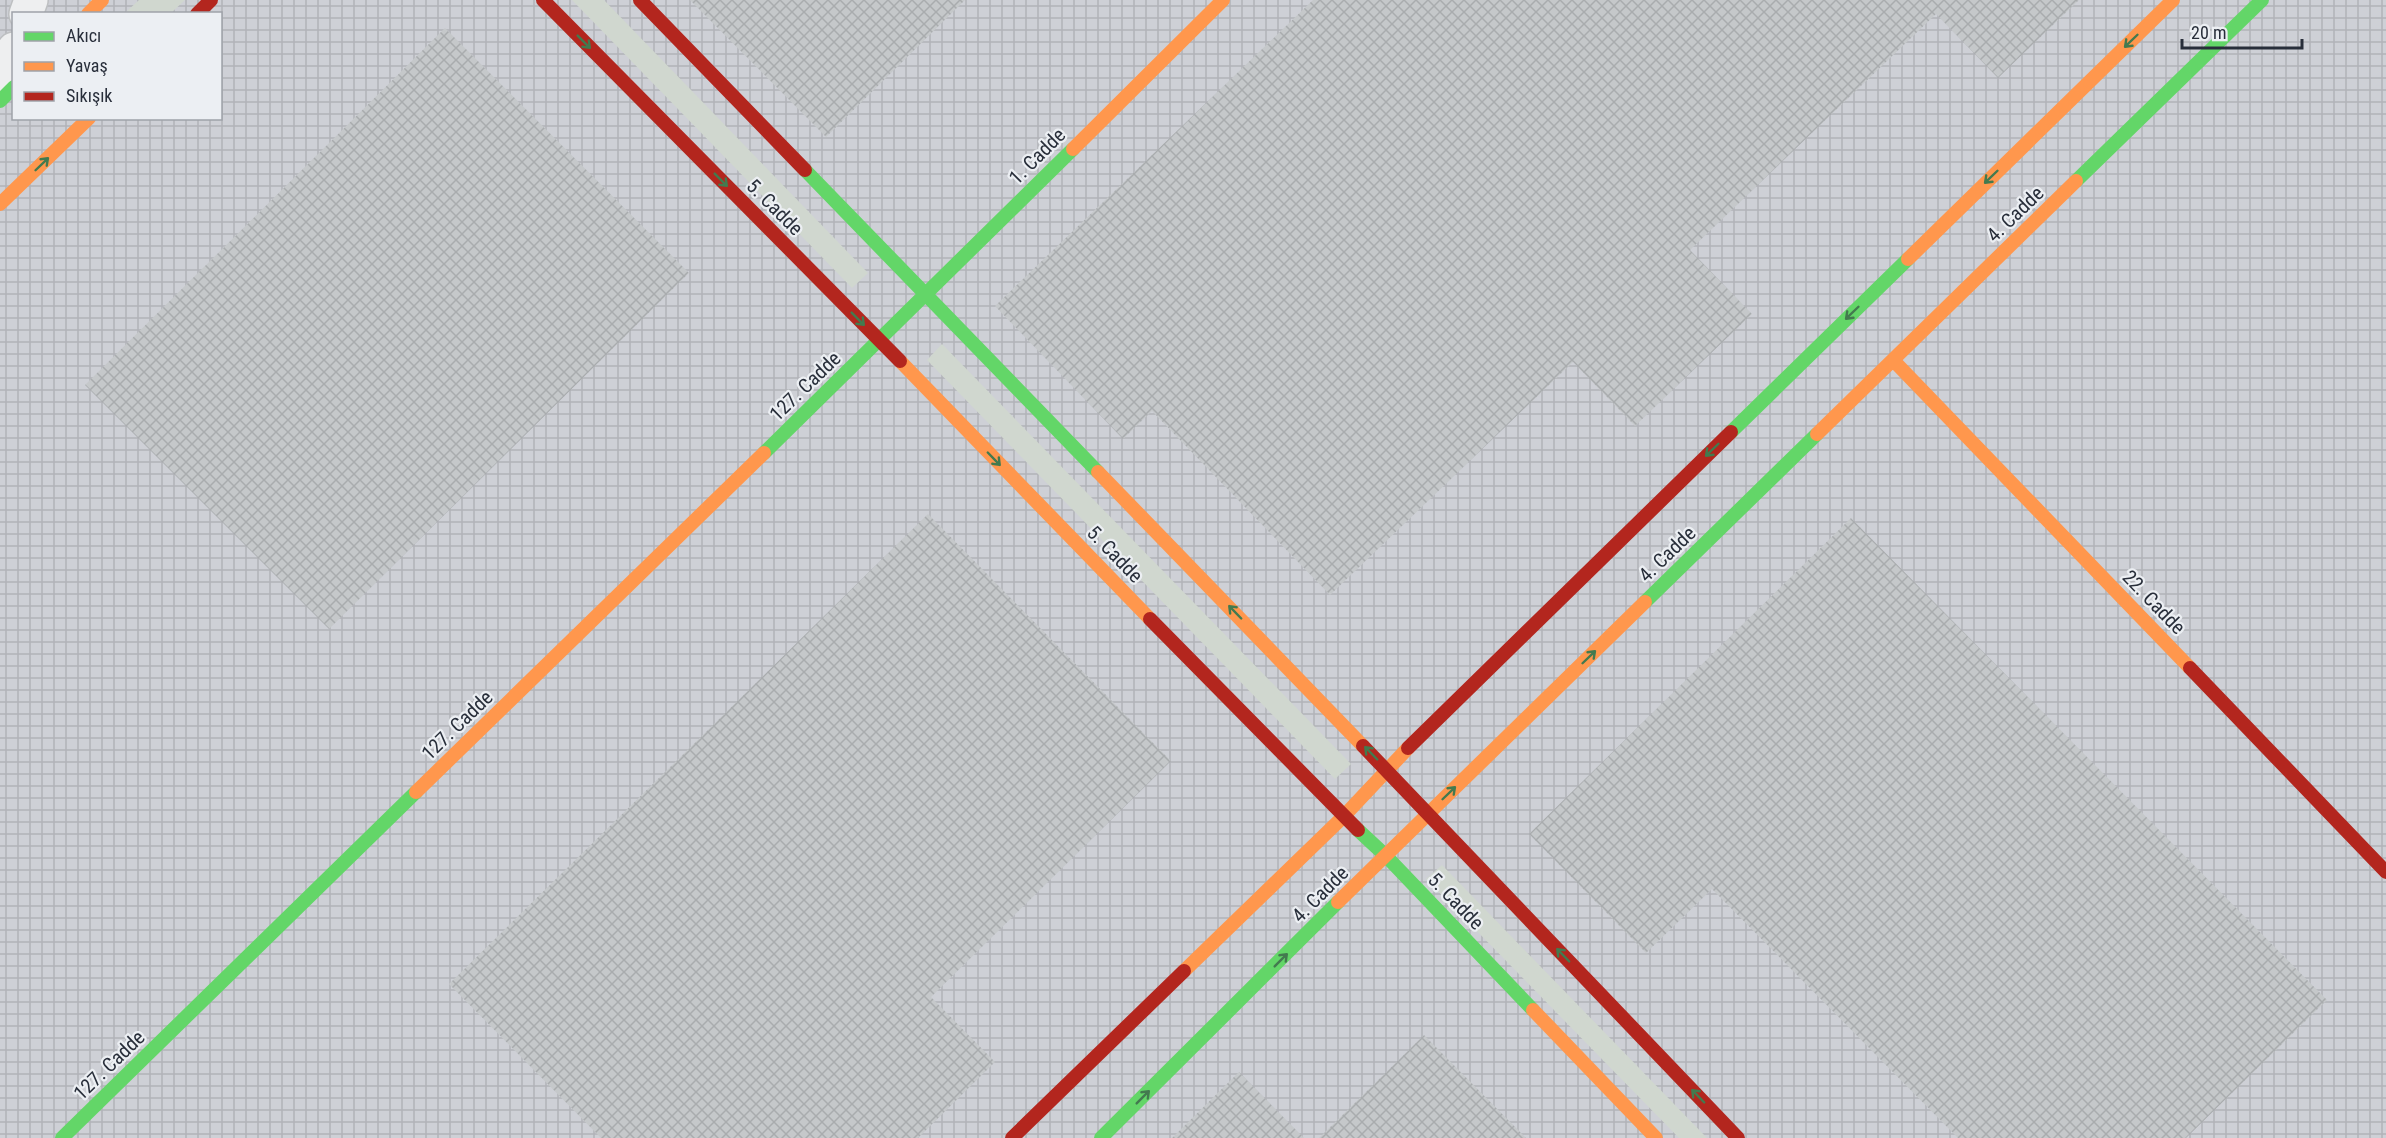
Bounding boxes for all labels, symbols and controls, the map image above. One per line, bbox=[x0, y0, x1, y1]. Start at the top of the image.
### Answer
legend bbox=[12, 12, 222, 120]
scale bar bbox=[2182, 12, 2302, 50]
text: 20 m bbox=[2191, 22, 2226, 43]
text: Akıcı bbox=[66, 25, 101, 46]
one-way arrow bbox=[577, 34, 592, 49]
one-way arrow bbox=[2123, 34, 2138, 48]
text: Yavaş bbox=[66, 55, 108, 76]
text: Sıkışık bbox=[66, 85, 112, 106]
street label: 1. Cadde bbox=[1004, 123, 1070, 189]
one-way arrow bbox=[34, 157, 49, 171]
one-way arrow bbox=[1984, 170, 1999, 185]
one-way arrow bbox=[714, 173, 729, 188]
street label: 5. Cadde bbox=[742, 174, 808, 240]
street label: 4. Cadde bbox=[1982, 181, 2048, 247]
one-way arrow bbox=[1844, 306, 1859, 321]
one-way arrow bbox=[851, 312, 866, 327]
street label: 127. Cadde bbox=[764, 346, 846, 426]
one-way arrow bbox=[1705, 442, 1720, 457]
one-way arrow bbox=[987, 451, 1002, 466]
street label: 5. Cadde bbox=[1082, 521, 1148, 587]
street label: 4. Cadde bbox=[1634, 521, 1700, 587]
street label: 22. Cadde bbox=[2118, 565, 2190, 639]
one-way arrow bbox=[1228, 605, 1242, 620]
one-way arrow bbox=[1581, 649, 1596, 664]
street label: 127. Cadde bbox=[416, 685, 498, 765]
one-way arrow bbox=[1364, 745, 1378, 760]
one-way arrow bbox=[1442, 785, 1457, 800]
street label: 4. Cadde bbox=[1287, 861, 1353, 927]
street label: 5. Cadde bbox=[1423, 868, 1489, 934]
one-way arrow bbox=[1556, 947, 1570, 962]
one-way arrow bbox=[1274, 952, 1289, 967]
street label: 127. Cadde bbox=[68, 1025, 150, 1105]
one-way arrow bbox=[1690, 1088, 1705, 1103]
one-way arrow bbox=[1135, 1090, 1150, 1104]

